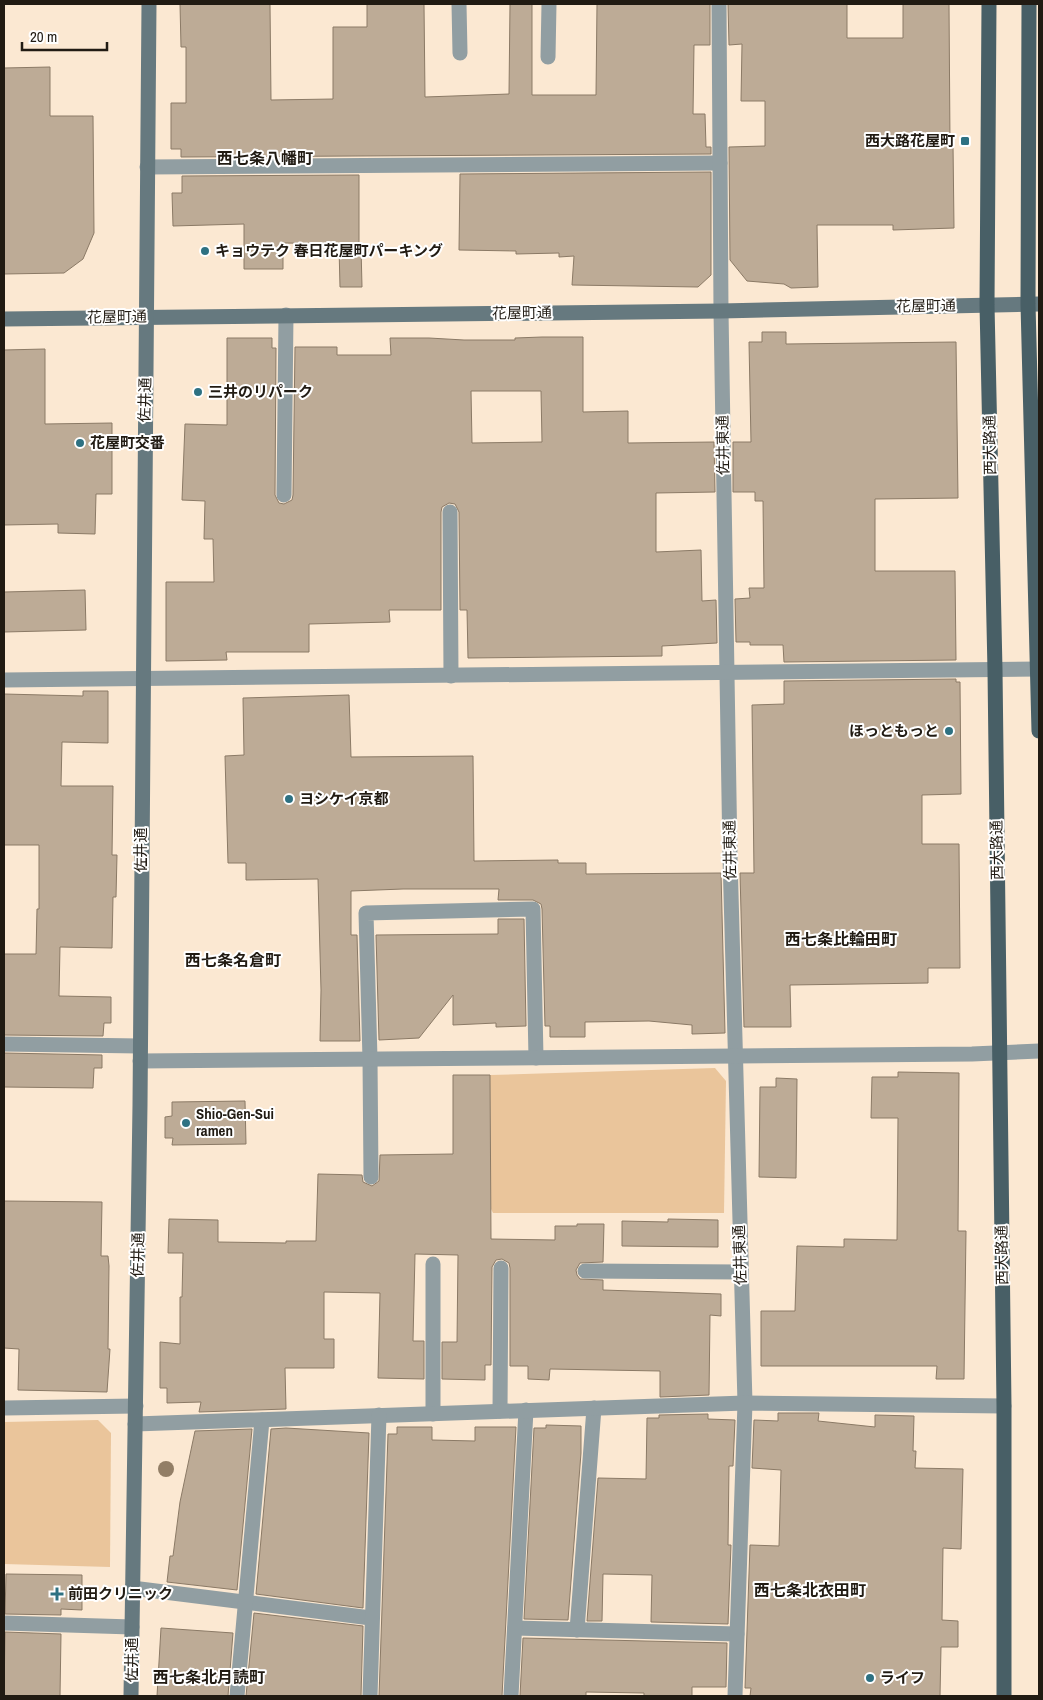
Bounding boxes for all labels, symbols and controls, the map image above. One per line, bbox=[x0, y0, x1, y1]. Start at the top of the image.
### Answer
scale bar bbox=[22, 20, 108, 52]
text: 20 m bbox=[30, 26, 57, 47]
place label: 西大路花屋町 bbox=[865, 130, 955, 151]
marker: 西大路花屋町 bbox=[959, 135, 971, 147]
district label: 西七条八幡町 bbox=[217, 147, 313, 169]
place label: キョウテク 春日花屋町パーキング bbox=[215, 240, 443, 261]
marker: キョウテク 春日花屋町パーキング bbox=[199, 245, 211, 257]
street label: 花屋町通 bbox=[896, 294, 956, 317]
street label: 花屋町通 bbox=[492, 301, 552, 324]
street label: 花屋町通 bbox=[87, 305, 147, 328]
street label: 佐井通 bbox=[134, 377, 155, 423]
place label: 三井のリパーク bbox=[208, 381, 313, 402]
marker: 三井のリパーク bbox=[192, 386, 204, 398]
street label: 佐井東通 bbox=[711, 415, 734, 475]
street label: 西大路通 bbox=[978, 415, 1001, 475]
place label: 花屋町交番 bbox=[90, 432, 165, 453]
marker: 花屋町交番 bbox=[74, 437, 86, 449]
place label: ほっともっと bbox=[849, 720, 939, 741]
marker: ほっともっと bbox=[943, 725, 955, 737]
place label: ヨシケイ京都 bbox=[299, 788, 389, 809]
marker: ヨシケイ京都 bbox=[283, 793, 295, 805]
street label: 佐井東通 bbox=[718, 820, 741, 880]
street label: 西大路通 bbox=[985, 820, 1008, 880]
street label: 佐井通 bbox=[130, 827, 151, 873]
district label: 西七条比輪田町 bbox=[785, 928, 897, 950]
district label: 西七条名倉町 bbox=[185, 949, 281, 971]
place label: Shio-Gen-Sui ramen bbox=[196, 1103, 274, 1141]
marker: Shio-Gen-Sui ramen bbox=[180, 1117, 192, 1129]
street label: 佐井東通 bbox=[728, 1225, 751, 1285]
street label: 西大路通 bbox=[990, 1225, 1013, 1285]
street label: 佐井通 bbox=[127, 1232, 148, 1278]
district label: 西七条北衣田町 bbox=[754, 1579, 866, 1601]
place label: 前田クリニック bbox=[68, 1583, 173, 1604]
marker: 前田クリニック bbox=[50, 1587, 64, 1601]
street label: 佐井通 bbox=[121, 1637, 142, 1683]
district label: 西七条北月読町 bbox=[153, 1666, 265, 1688]
place label: ライフ bbox=[880, 1667, 925, 1688]
marker: ライフ bbox=[864, 1672, 876, 1684]

